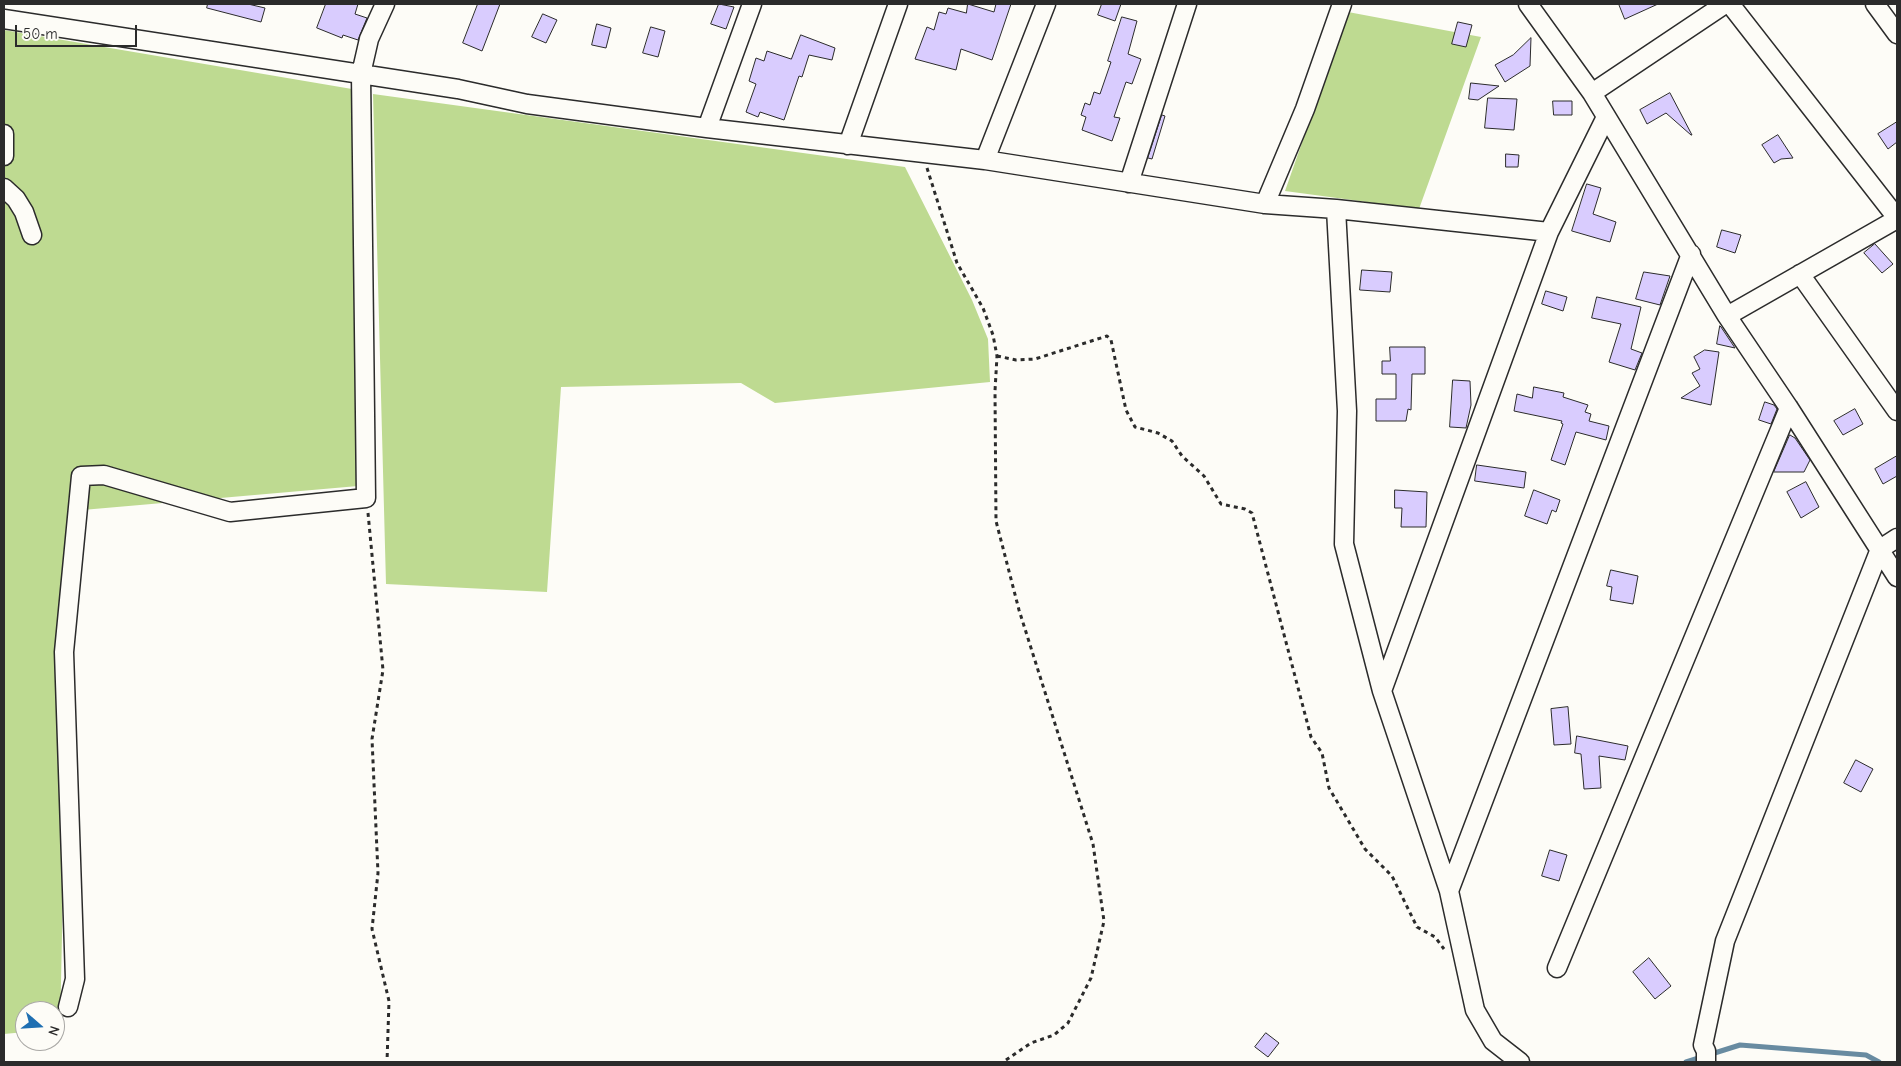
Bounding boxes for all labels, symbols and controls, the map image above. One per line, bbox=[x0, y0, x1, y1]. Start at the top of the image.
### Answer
scale bar bbox=[18, 15, 140, 47]
text: 50 m bbox=[23, 25, 58, 43]
north arrow bbox=[15, 1001, 65, 1051]
text: N bbox=[44, 1024, 63, 1038]

